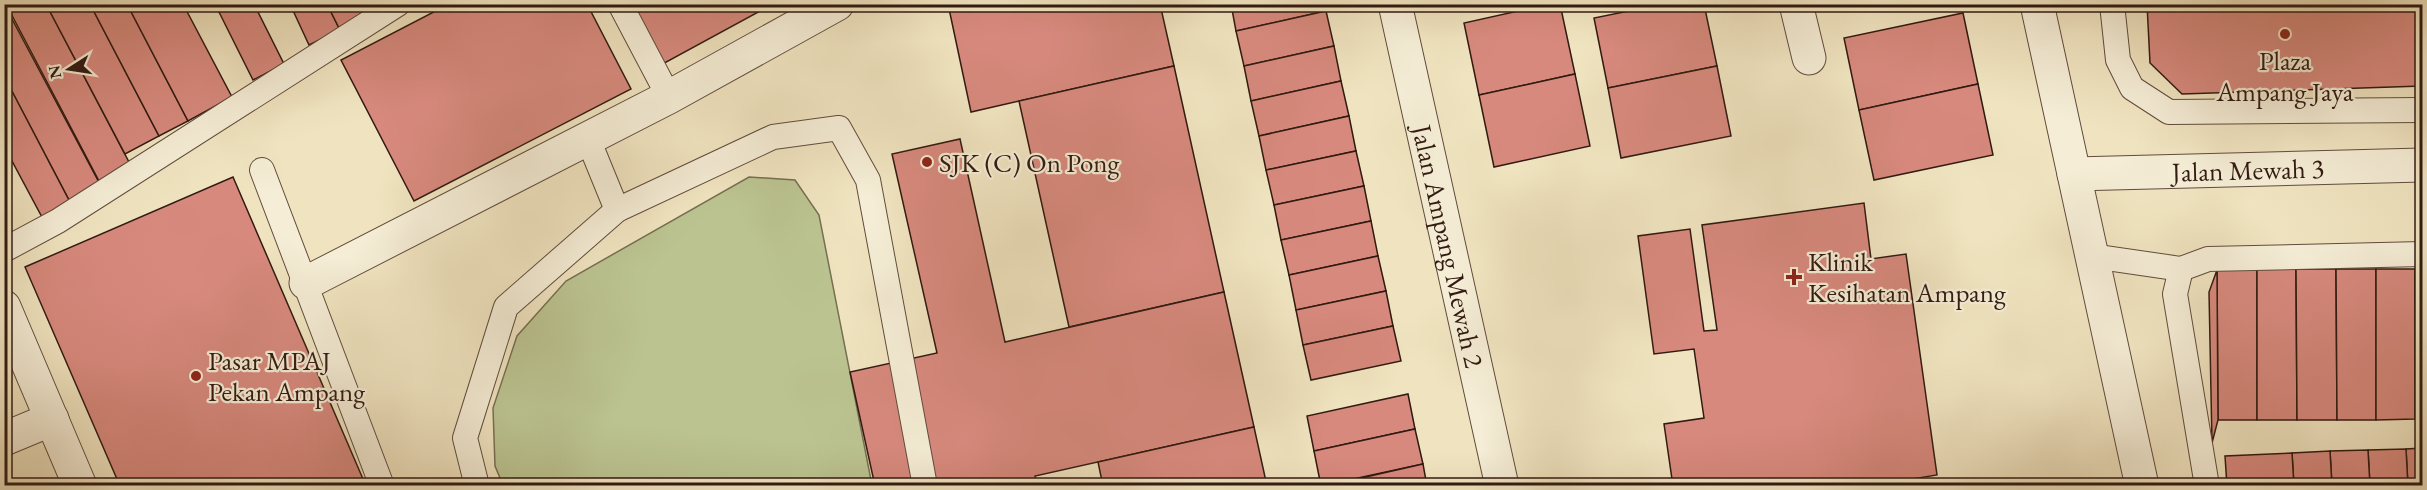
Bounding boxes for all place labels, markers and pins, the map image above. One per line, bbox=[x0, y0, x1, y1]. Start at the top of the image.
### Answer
marker: Plaza Ampang Jaya bbox=[2278, 27, 2292, 41]
place label: Plaza Ampang Jaya bbox=[2215, 43, 2354, 109]
place label: SJK (C) On Pong bbox=[939, 145, 1120, 180]
marker: SJK (C) On Pong bbox=[920, 155, 934, 169]
place label: Klinik Kesihatan Ampang bbox=[1808, 244, 2006, 310]
marker: Klinik Kesihatan Ampang bbox=[1785, 268, 1803, 286]
place label: Pasar MPAJ Pekan Ampang bbox=[208, 343, 365, 409]
marker: Pasar MPAJ Pekan Ampang bbox=[189, 369, 203, 383]

